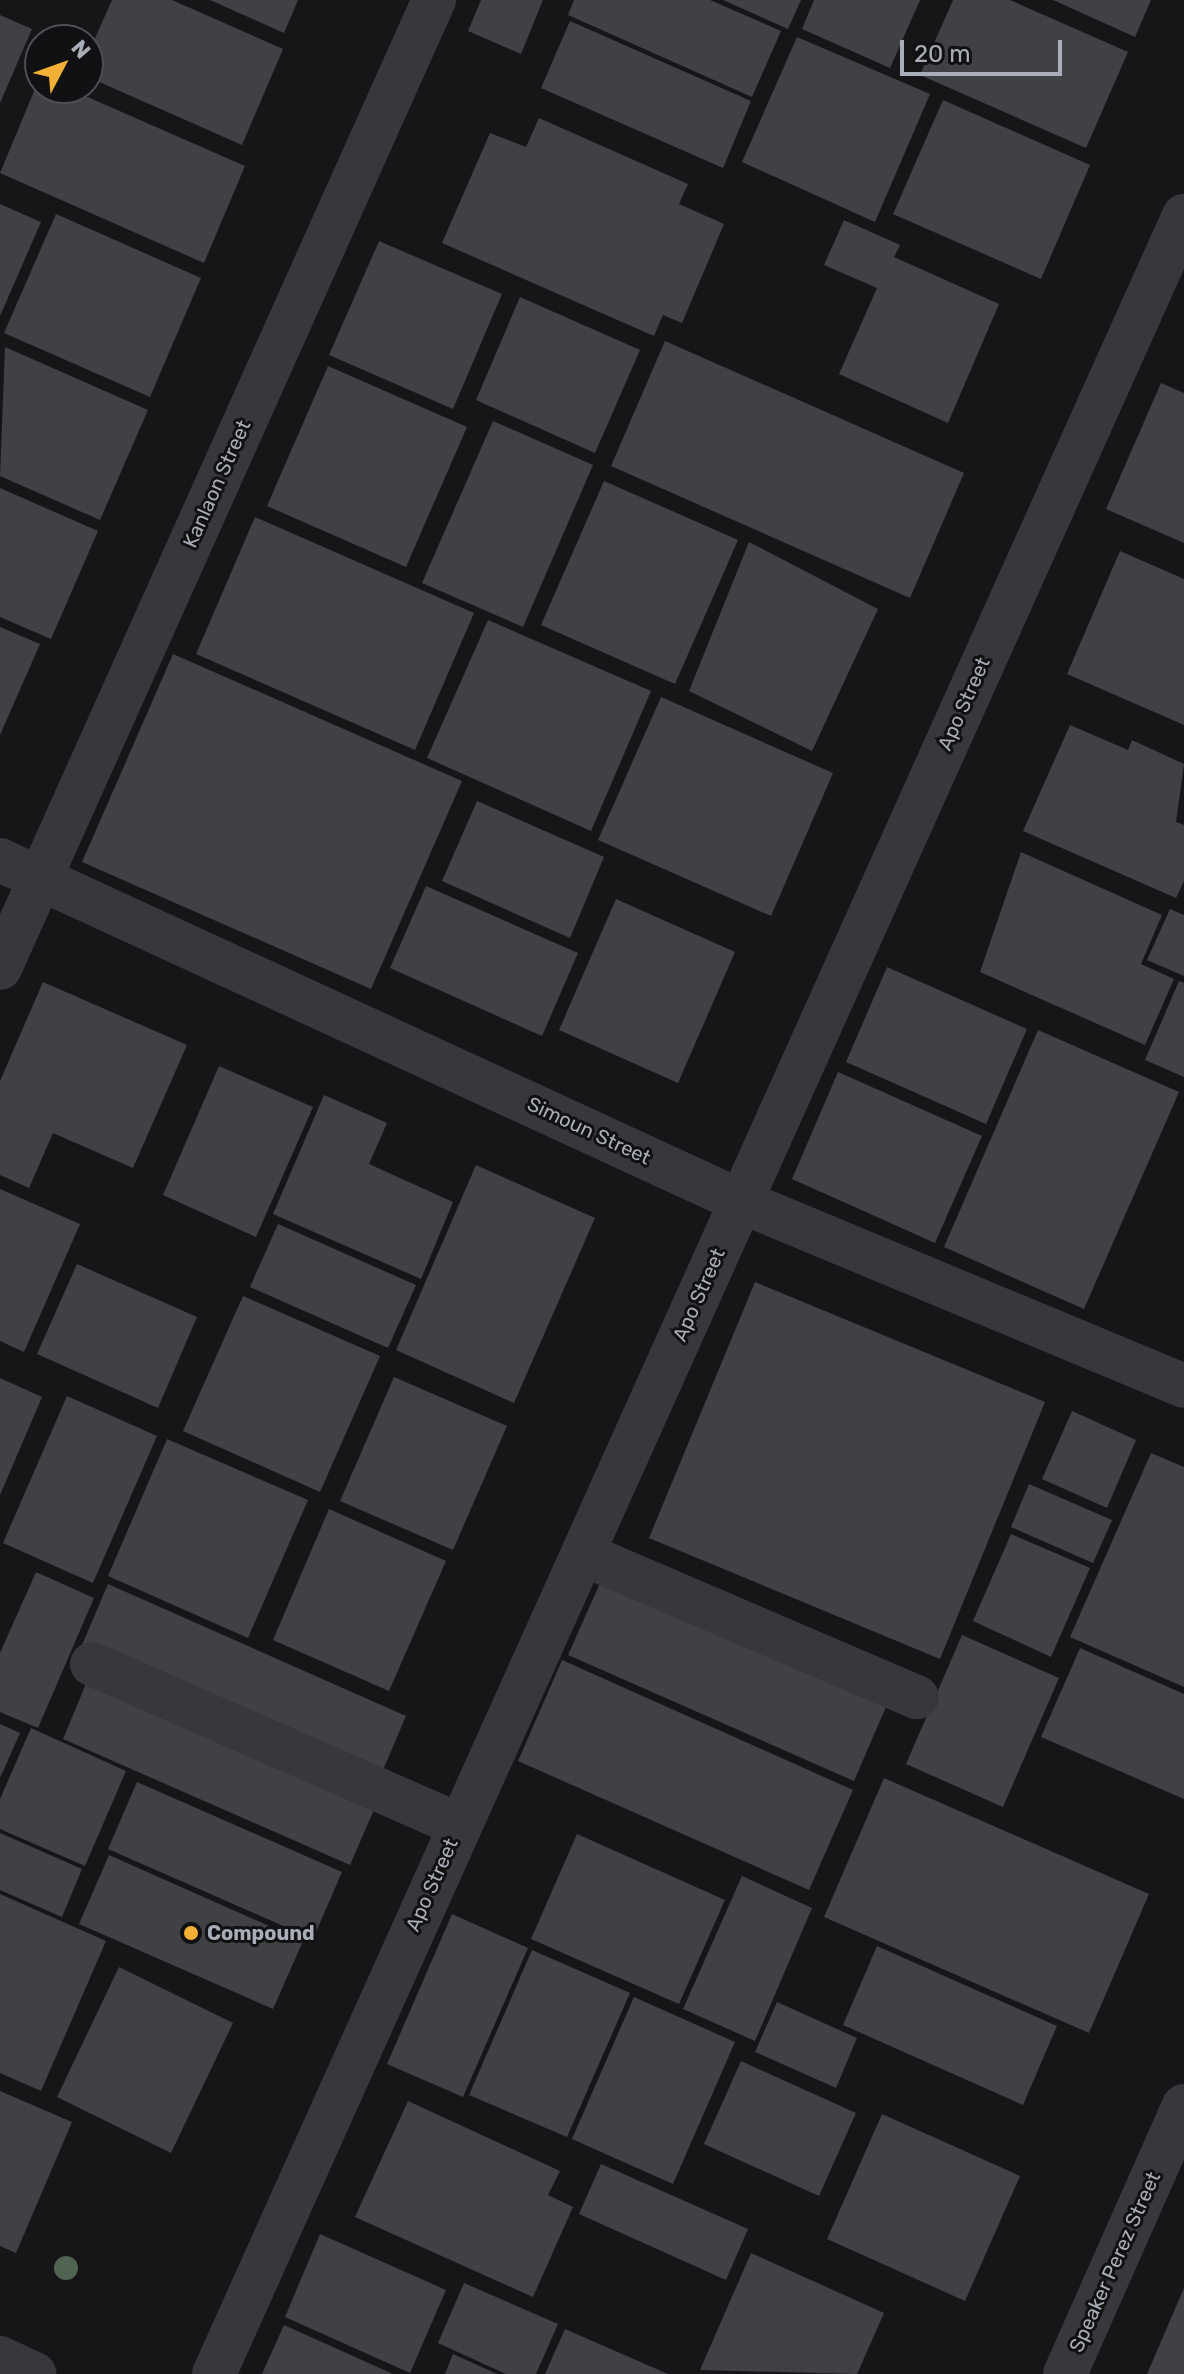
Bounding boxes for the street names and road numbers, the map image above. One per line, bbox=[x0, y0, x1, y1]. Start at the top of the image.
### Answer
street label: Kanlaon Street bbox=[178, 416, 256, 552]
street label: Apo Street bbox=[933, 654, 995, 754]
street label: Simoun Street bbox=[523, 1092, 655, 1170]
street label: Apo Street bbox=[668, 1245, 730, 1345]
street label: Apo Street bbox=[401, 1835, 463, 1935]
street label: Speaker Perez Street bbox=[1064, 2168, 1166, 2356]

